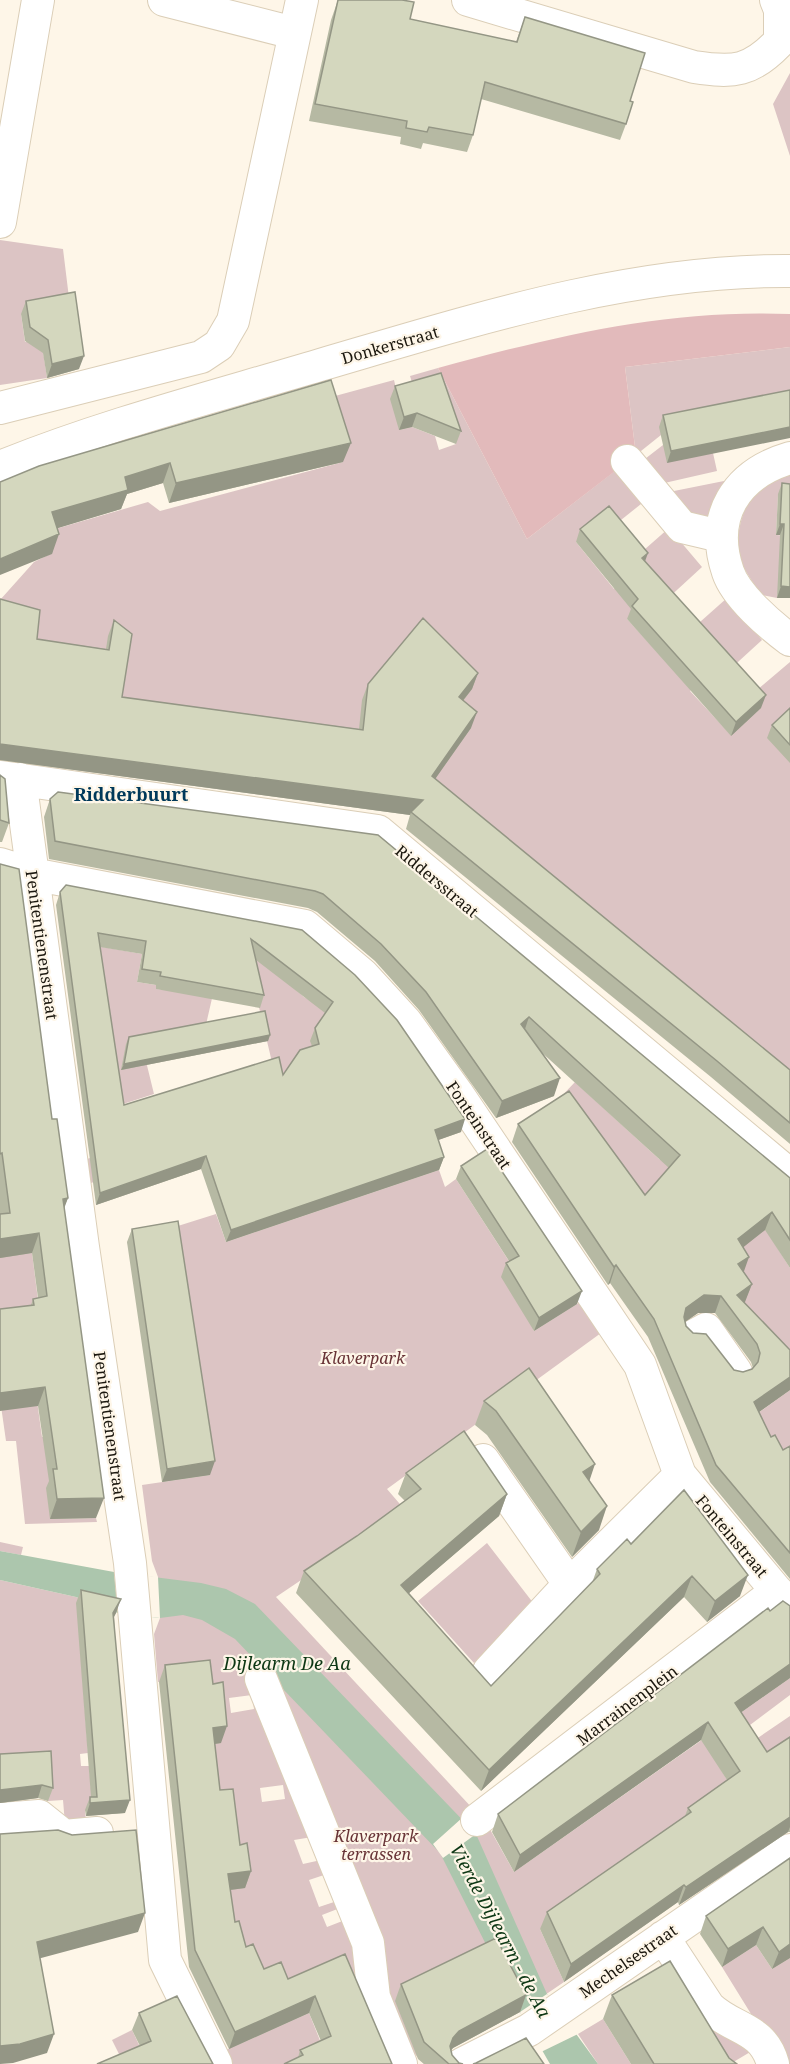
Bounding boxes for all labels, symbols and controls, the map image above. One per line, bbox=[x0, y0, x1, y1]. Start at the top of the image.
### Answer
street label: Donkerstraat bbox=[339, 321, 441, 369]
district label: Ridderbuurt bbox=[74, 782, 188, 806]
street label: Riddersstraat bbox=[391, 840, 484, 923]
street label: Penitentienenstraat bbox=[21, 869, 63, 1021]
street label: Fonteinstraat bbox=[441, 1077, 517, 1174]
park label: Klaverpark bbox=[320, 1347, 406, 1369]
street label: Penitentienenstraat bbox=[89, 1350, 131, 1502]
street label: Fonteinstraat bbox=[691, 1490, 773, 1582]
water label: Dijlearm De Aa bbox=[222, 1651, 351, 1675]
street label: Marrainenplein bbox=[572, 1660, 682, 1750]
park label: Klaverpark terrassen bbox=[333, 1825, 419, 1865]
water label: Vierde Dijlearm - de Aa bbox=[445, 1839, 557, 2022]
street label: Mechelsestraat bbox=[575, 1919, 682, 2003]

